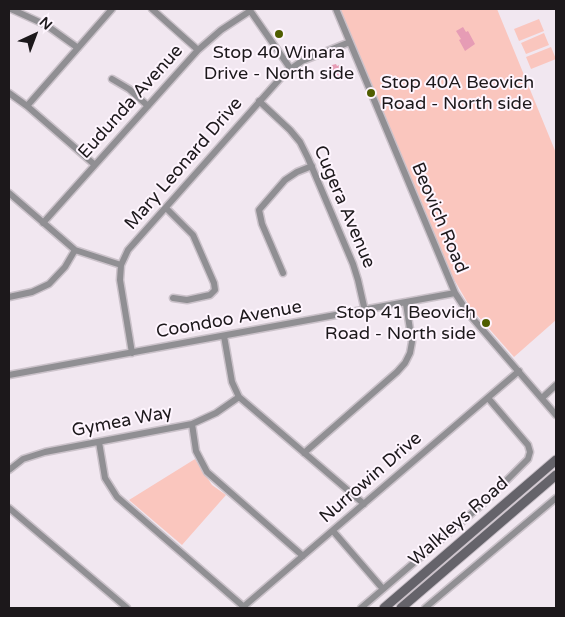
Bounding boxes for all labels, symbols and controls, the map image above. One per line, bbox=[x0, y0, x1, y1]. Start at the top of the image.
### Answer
north arrow bbox=[10, 10, 60, 60]
text: N bbox=[36, 14, 55, 34]
marker: Stop 40 Winara Drive - North side bbox=[273, 28, 285, 40]
street label: Eudunda Avenue bbox=[74, 40, 188, 164]
place label: Stop 40 Winara Drive - North side bbox=[204, 42, 354, 84]
place label: Stop 40A Beovich Road - North side bbox=[381, 72, 534, 115]
marker: Stop 40A Beovich Road - North side bbox=[365, 87, 377, 99]
street label: Mary Leonard Drive bbox=[121, 93, 247, 235]
street label: Cugera Avenue bbox=[308, 143, 380, 271]
street label: Beovich Road bbox=[406, 160, 472, 276]
street label: Coondoo Avenue bbox=[155, 297, 303, 343]
place label: Stop 41 Beovich Road - North side bbox=[325, 302, 476, 344]
marker: Stop 41 Beovich Road - North side bbox=[480, 317, 492, 329]
street label: Gymea Way bbox=[70, 402, 174, 442]
street label: Nurrowin Drive bbox=[316, 428, 426, 528]
street label: Walkleys Road bbox=[405, 473, 513, 571]

